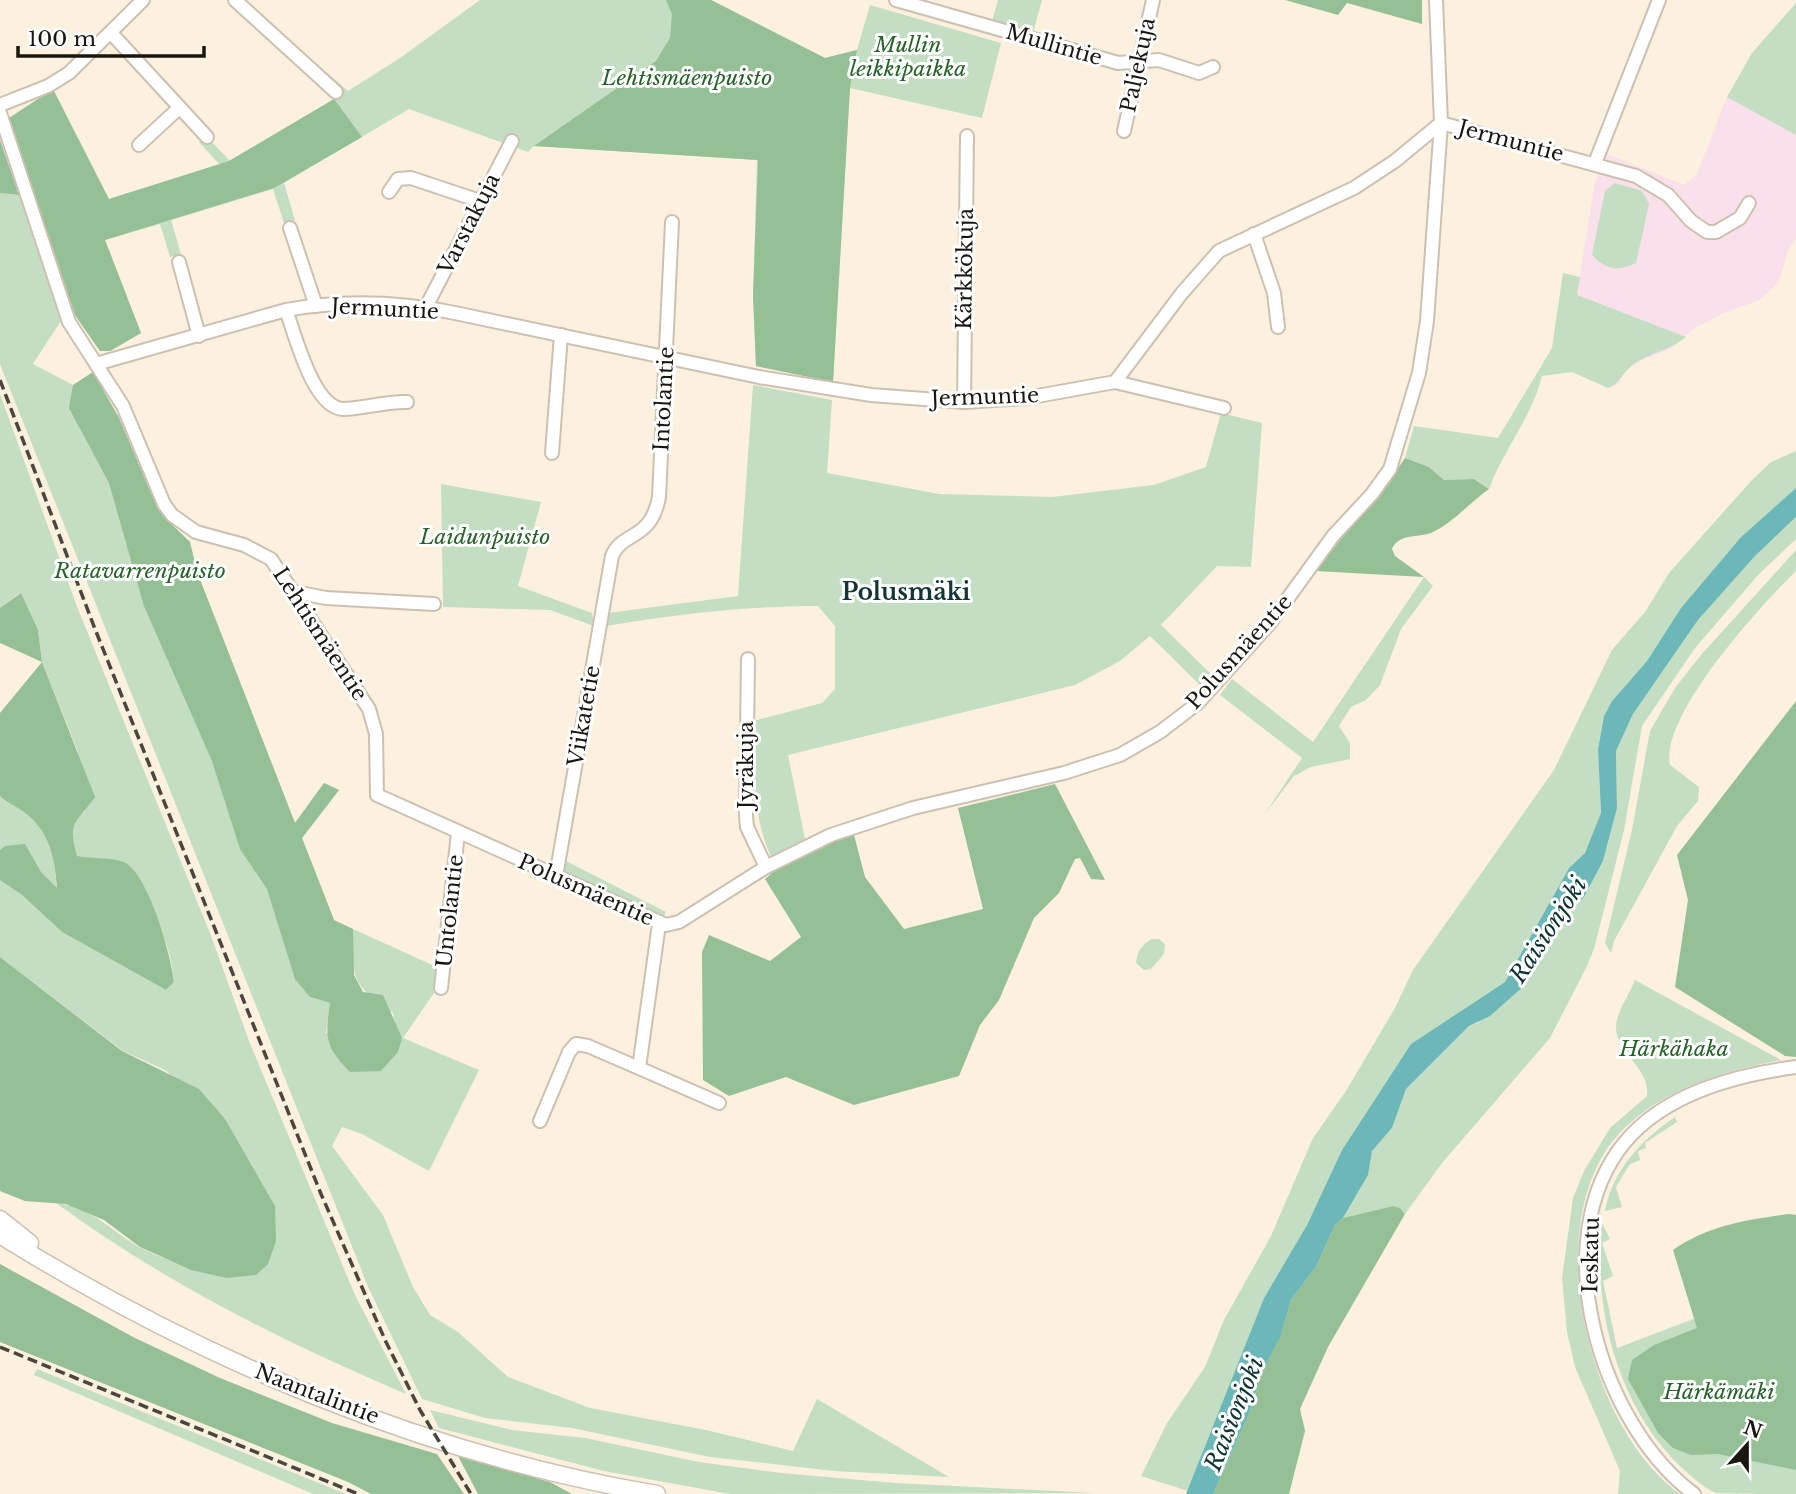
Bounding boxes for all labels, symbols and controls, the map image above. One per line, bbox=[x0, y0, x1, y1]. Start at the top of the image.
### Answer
scale bar bbox=[18, 14, 203, 58]
street label: Paljekuja bbox=[1115, 15, 1161, 115]
street label: Mullintie bbox=[1003, 19, 1105, 71]
text: 100 m bbox=[28, 26, 96, 52]
park label: Mullin leikkipaikka bbox=[850, 32, 966, 82]
park label: Lehtismäenpuisto bbox=[601, 65, 772, 91]
street label: Jermuntie bbox=[1453, 114, 1567, 168]
street label: Varstakuja bbox=[432, 169, 506, 280]
street label: Kärkkökuja bbox=[951, 207, 979, 330]
street label: Jermuntie bbox=[327, 293, 440, 325]
street label: Intolantie bbox=[648, 346, 680, 452]
street label: Jermuntie bbox=[928, 382, 1039, 412]
park label: Laidunpuisto bbox=[419, 524, 550, 550]
park label: Ratavarrenpuisto bbox=[53, 558, 226, 584]
street label: Lehtismäentie bbox=[267, 562, 373, 706]
district label: Polusmäki bbox=[842, 578, 970, 606]
street label: Polusmäentie bbox=[1181, 589, 1297, 715]
street label: Viikatetie bbox=[562, 663, 606, 770]
street label: Jyräkuja bbox=[733, 721, 759, 812]
street label: Polusmäentie bbox=[514, 848, 658, 932]
street label: Untolantie bbox=[431, 853, 469, 969]
water label: Raisionjoki bbox=[1503, 872, 1593, 989]
park label: Härkähaka bbox=[1618, 1036, 1729, 1062]
street label: Ieskatu bbox=[1577, 1217, 1605, 1293]
water label: Raisionjoki bbox=[1198, 1353, 1270, 1476]
street label: Naantalintie bbox=[251, 1358, 383, 1430]
park label: Härkämäki bbox=[1663, 1379, 1775, 1405]
north arrow bbox=[1712, 1410, 1782, 1480]
text: N bbox=[1740, 1416, 1765, 1444]

